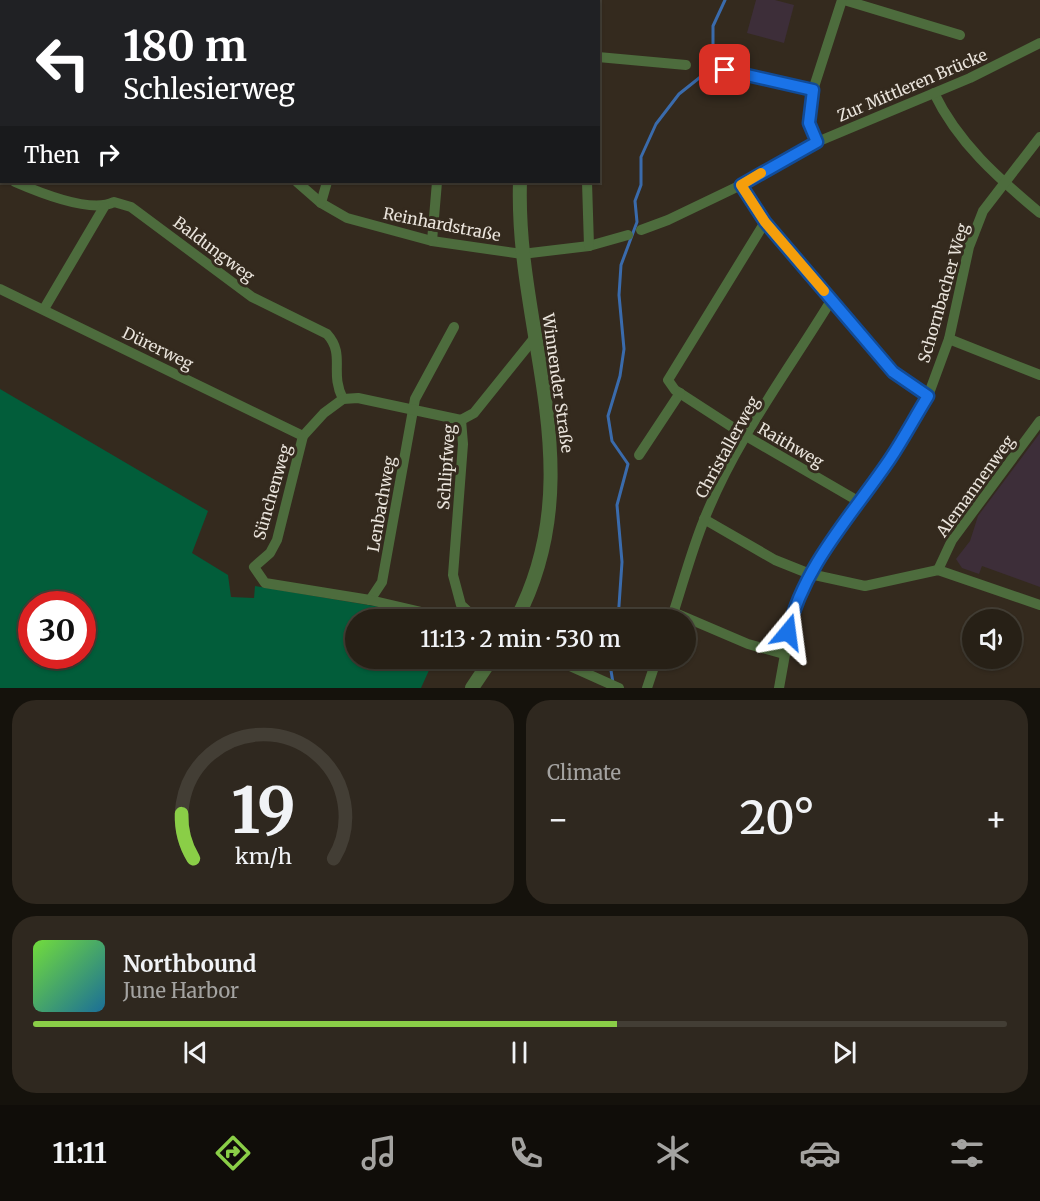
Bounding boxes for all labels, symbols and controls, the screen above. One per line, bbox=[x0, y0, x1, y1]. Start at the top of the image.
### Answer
text: 180 m bbox=[123, 20, 247, 72]
icon: left bbox=[24, 24, 102, 102]
pin bbox=[699, 44, 750, 95]
street label: Zur Mittleren Brücke bbox=[834, 44, 990, 126]
icon: arrive bbox=[708, 53, 741, 86]
text: Schlesierweg bbox=[123, 72, 295, 106]
icon: right bbox=[92, 138, 125, 171]
text: Then bbox=[24, 141, 80, 169]
street label: Reinhardstraße bbox=[381, 203, 503, 245]
street label: Baldungweg bbox=[169, 212, 259, 286]
street label: Schornbacher Weg bbox=[913, 221, 973, 365]
street label: Winnender Straße bbox=[538, 311, 578, 454]
street label: Dürerweg bbox=[119, 322, 197, 374]
street label: Christallerweg bbox=[691, 392, 763, 502]
street label: Raithweg bbox=[755, 418, 828, 472]
street label: Schlipfweg bbox=[433, 423, 459, 510]
street label: Alemannenweg bbox=[931, 431, 1019, 541]
street label: Sünchenweg bbox=[249, 442, 295, 542]
street label: Lenbachweg bbox=[363, 454, 399, 553]
speed limit sign: 30 bbox=[18, 591, 96, 669]
position arrow bbox=[756, 600, 820, 664]
map controls bbox=[962, 609, 1022, 669]
button: sound bbox=[962, 609, 1022, 669]
text: 11:13 · 2 min · 530 m bbox=[420, 625, 621, 653]
text: Climate bbox=[547, 760, 621, 785]
text: 19 bbox=[231, 772, 295, 850]
text: 20° bbox=[739, 790, 815, 846]
text: − bbox=[547, 799, 569, 840]
text: + bbox=[985, 799, 1007, 840]
text: km/h bbox=[235, 843, 291, 870]
text: Northbound bbox=[123, 950, 256, 978]
text: June Harbor bbox=[123, 978, 239, 1003]
icon: previous bbox=[179, 1036, 212, 1069]
icon: pause bbox=[503, 1036, 536, 1069]
icon: next bbox=[828, 1036, 861, 1069]
icon: directions bbox=[212, 1132, 254, 1174]
icon: music bbox=[358, 1132, 400, 1174]
icon: phone bbox=[505, 1132, 547, 1174]
icon: climate bbox=[652, 1132, 694, 1174]
icon: car bbox=[799, 1132, 841, 1174]
icon: filters bbox=[946, 1132, 988, 1174]
text: 11:11 bbox=[52, 1136, 107, 1170]

